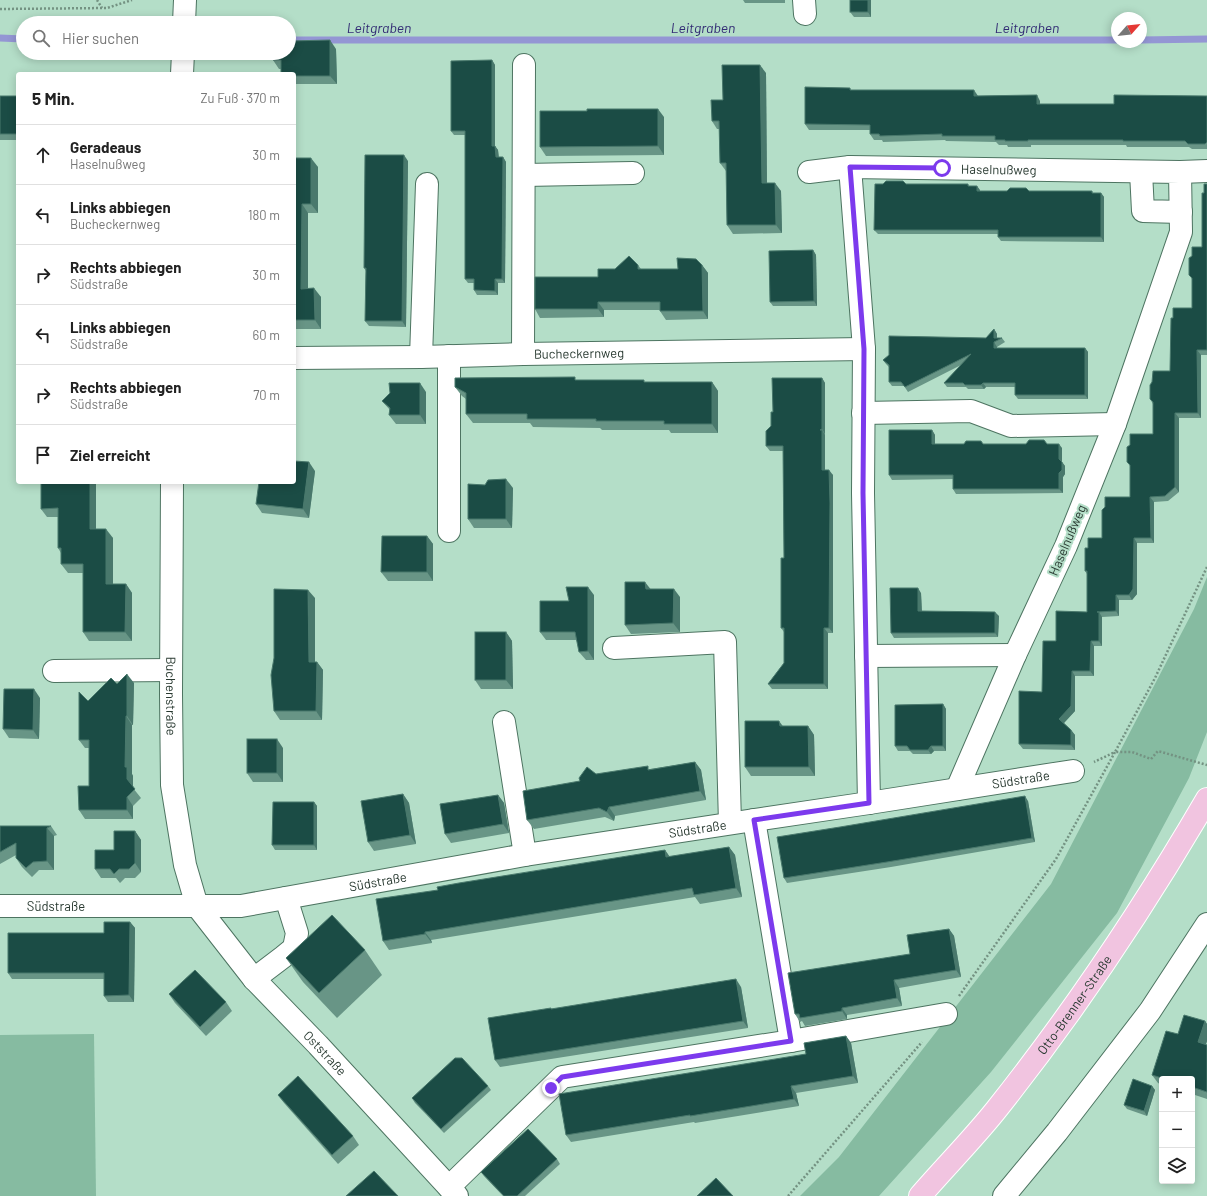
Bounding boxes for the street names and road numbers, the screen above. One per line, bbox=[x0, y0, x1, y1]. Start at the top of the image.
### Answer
street label: Haselnußweg bbox=[961, 161, 1037, 178]
street label: Bucheckernweg bbox=[534, 345, 624, 362]
street label: Haselnußweg bbox=[1045, 502, 1089, 578]
street label: Buchenstraße bbox=[163, 656, 179, 736]
street label: Südstraße bbox=[991, 767, 1051, 792]
street label: Südstraße bbox=[667, 816, 728, 841]
street label: Südstraße bbox=[348, 868, 408, 894]
street label: Südstraße bbox=[27, 898, 85, 914]
street label: Otto-Brenner-Straße bbox=[1034, 952, 1115, 1058]
street label: Oststraße bbox=[300, 1027, 350, 1079]

